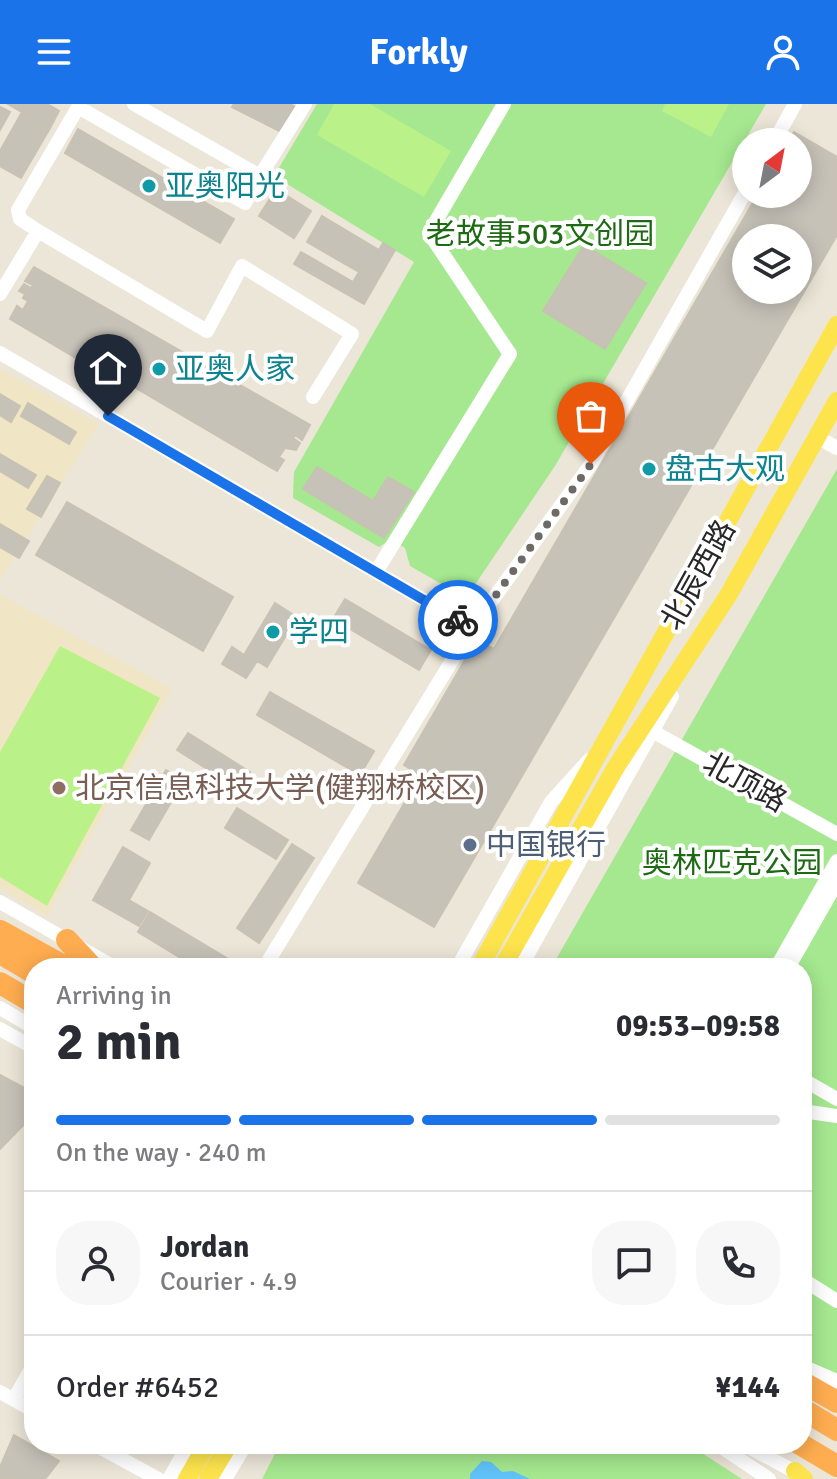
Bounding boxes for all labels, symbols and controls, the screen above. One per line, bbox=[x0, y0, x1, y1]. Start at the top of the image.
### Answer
icon: menu bbox=[32, 30, 76, 74]
text: Forkly bbox=[369, 30, 468, 75]
icon: person bbox=[761, 30, 805, 74]
north arrow bbox=[732, 128, 812, 208]
map controls bbox=[732, 128, 812, 304]
place label: 亚奥阳光 bbox=[165, 168, 285, 205]
marker: 亚奥阳光 bbox=[140, 177, 158, 195]
park label: 老故事503文创园 bbox=[426, 216, 654, 253]
button: layers bbox=[732, 224, 812, 304]
pin bbox=[74, 334, 142, 416]
icon: home bbox=[86, 346, 130, 390]
place label: 亚奥人家 bbox=[175, 351, 295, 388]
marker: 亚奥人家 bbox=[150, 360, 168, 378]
pin bbox=[557, 382, 625, 464]
icon: bag bbox=[569, 394, 613, 438]
place label: 盘古大观 bbox=[665, 451, 785, 488]
marker: 盘古大观 bbox=[640, 460, 658, 478]
street label: 北辰西路 bbox=[653, 514, 744, 637]
courier bbox=[418, 580, 498, 660]
icon: bike bbox=[436, 598, 480, 642]
place label: 学四 bbox=[289, 614, 349, 651]
marker: 学四 bbox=[264, 623, 282, 641]
street label: 北顶路 bbox=[696, 744, 793, 820]
place label: 北京信息科技大学(健翔桥校区) bbox=[75, 770, 485, 807]
marker: 北京信息科技大学(健翔桥校区) bbox=[50, 779, 68, 797]
place label: 中国银行 bbox=[486, 827, 606, 864]
marker: 中国银行 bbox=[461, 836, 479, 854]
park label: 奥林匹克公园 bbox=[642, 845, 822, 882]
text: Arriving in bbox=[56, 980, 172, 1012]
text: 09:53–09:58 bbox=[616, 1008, 780, 1045]
text: 2 min bbox=[56, 1010, 182, 1074]
text: On the way · 240 m bbox=[56, 1137, 266, 1169]
button: person bbox=[56, 1221, 140, 1305]
button: chat bbox=[592, 1221, 676, 1305]
button: phone bbox=[696, 1221, 780, 1305]
text: Jordan bbox=[160, 1229, 249, 1266]
text: Courier · 4.9 bbox=[160, 1266, 297, 1298]
text: Order #6452 bbox=[56, 1369, 219, 1406]
text: ¥144 bbox=[715, 1369, 780, 1406]

